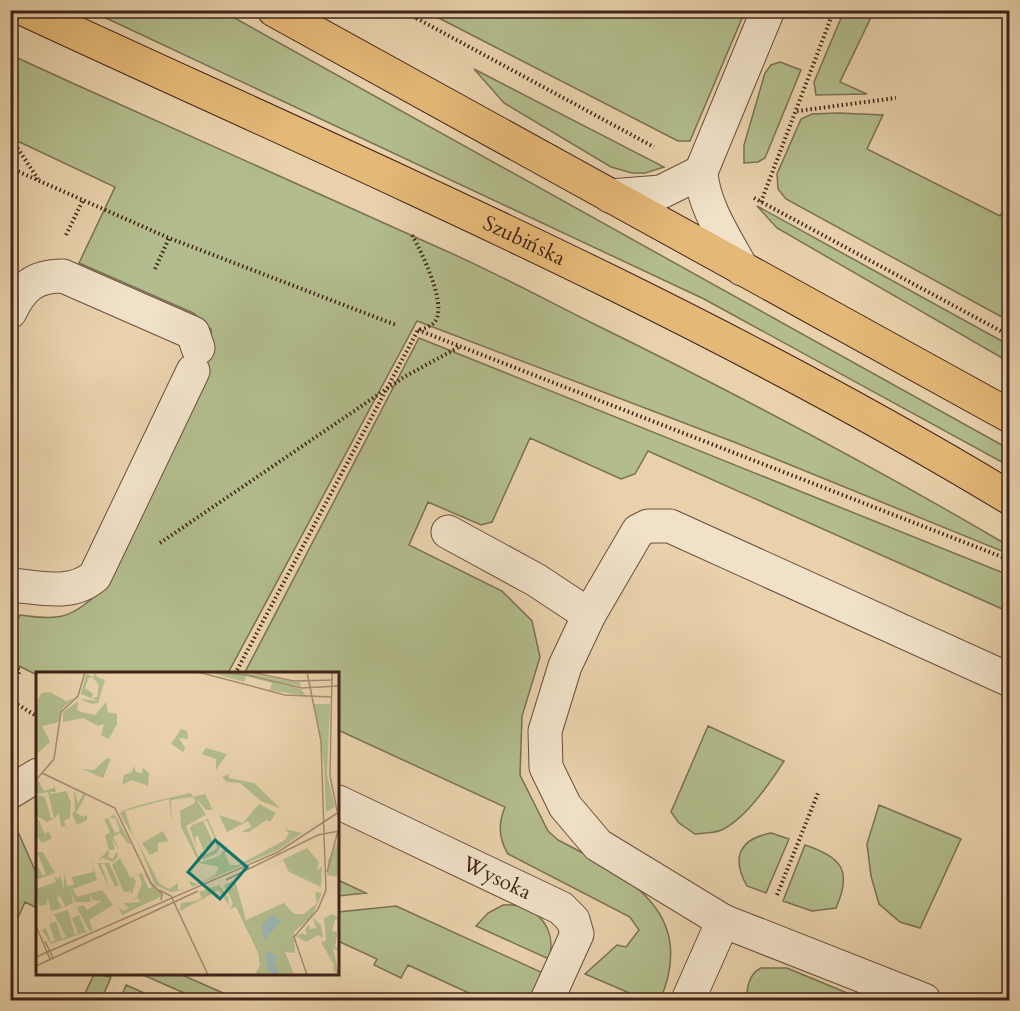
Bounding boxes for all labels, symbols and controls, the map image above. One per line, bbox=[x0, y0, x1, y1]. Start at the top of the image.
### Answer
street label: Szubińska bbox=[478, 209, 570, 273]
inset map bbox=[36, 672, 339, 975]
street label: Wysoka bbox=[457, 849, 536, 907]

